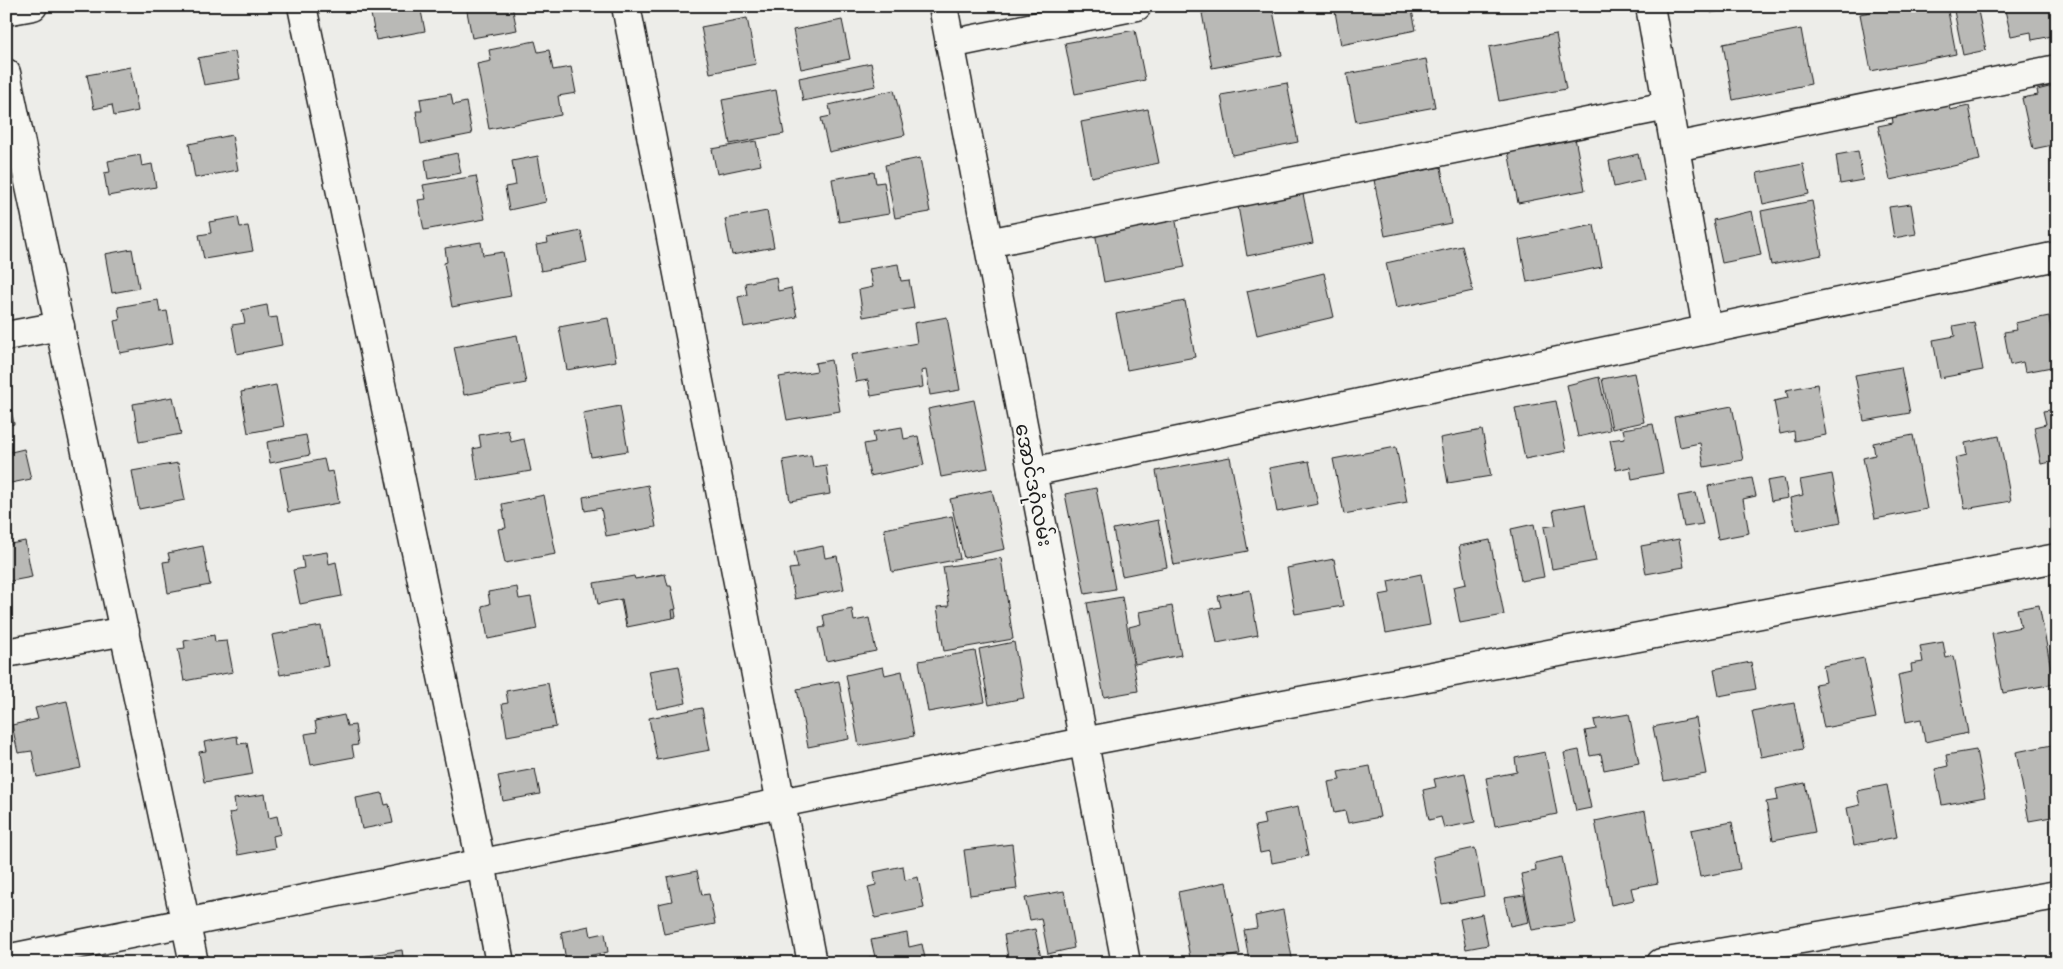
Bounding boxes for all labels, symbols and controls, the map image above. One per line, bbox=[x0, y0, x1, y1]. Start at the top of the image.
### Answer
street label: အောင်ဒဂုံလမ်း bbox=[1005, 421, 1060, 550]

